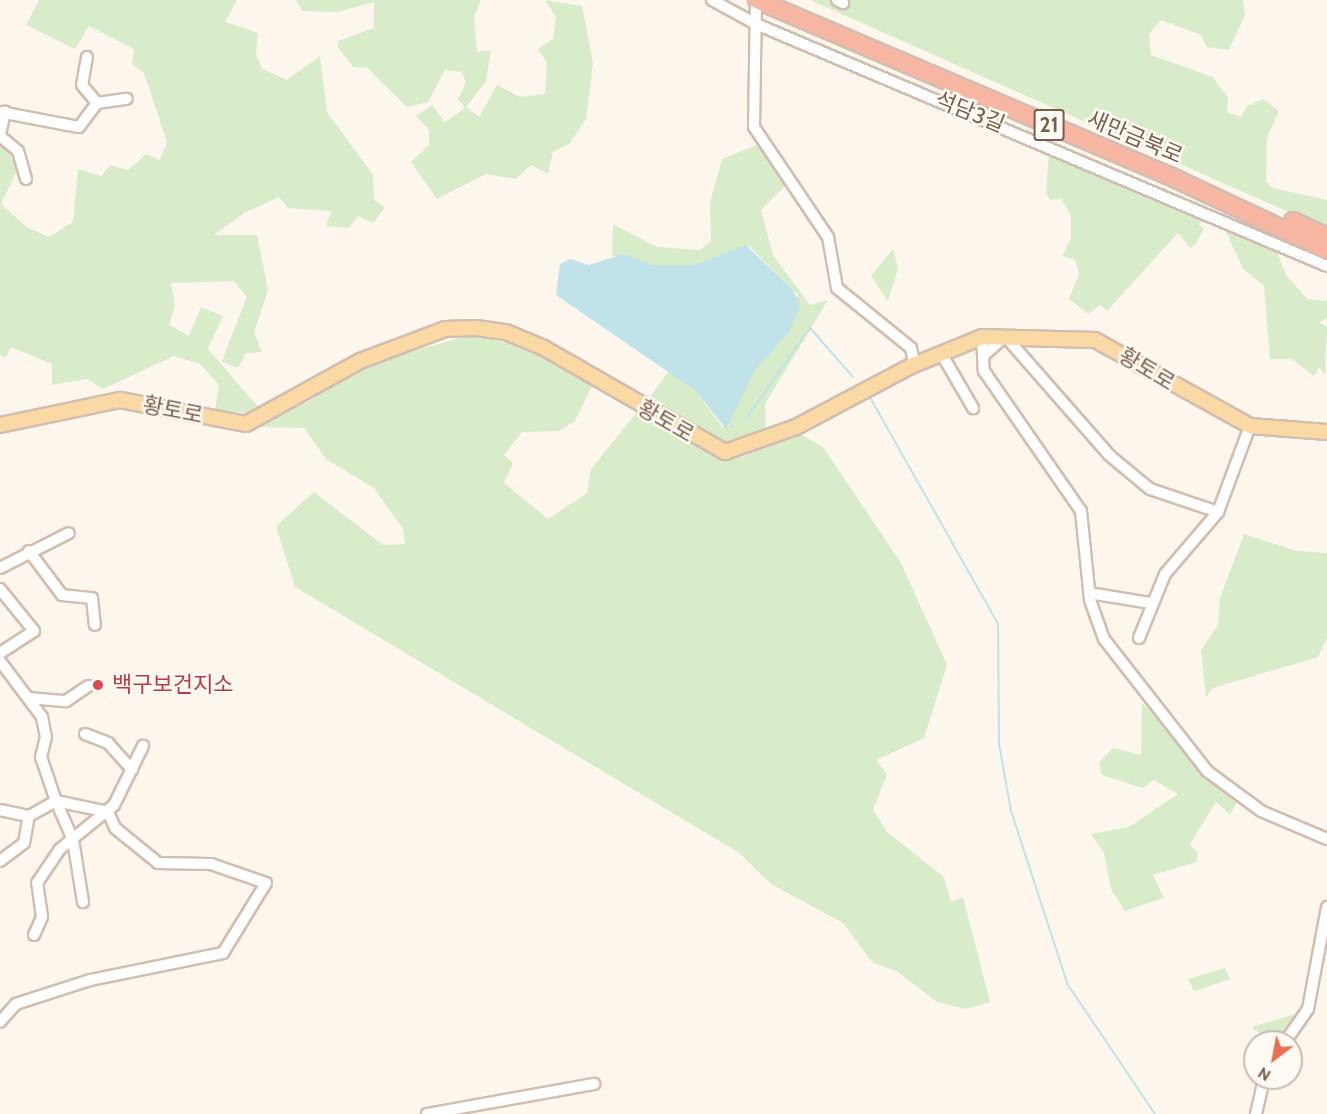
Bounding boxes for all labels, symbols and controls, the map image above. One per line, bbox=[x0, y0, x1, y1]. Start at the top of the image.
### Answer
street label: 석담3길 bbox=[931, 86, 1009, 138]
street label: 새만금북로 bbox=[1083, 105, 1187, 169]
road number: 21 bbox=[1032, 107, 1066, 143]
street label: 황토로 bbox=[1114, 342, 1180, 396]
street label: 황토로 bbox=[141, 391, 205, 429]
street label: 황토로 bbox=[633, 394, 699, 448]
place label: 백구보건지소 bbox=[112, 672, 233, 698]
marker: 백구보건지소 bbox=[89, 676, 107, 694]
north arrow bbox=[1243, 1030, 1303, 1090]
text: N bbox=[1254, 1063, 1274, 1085]

